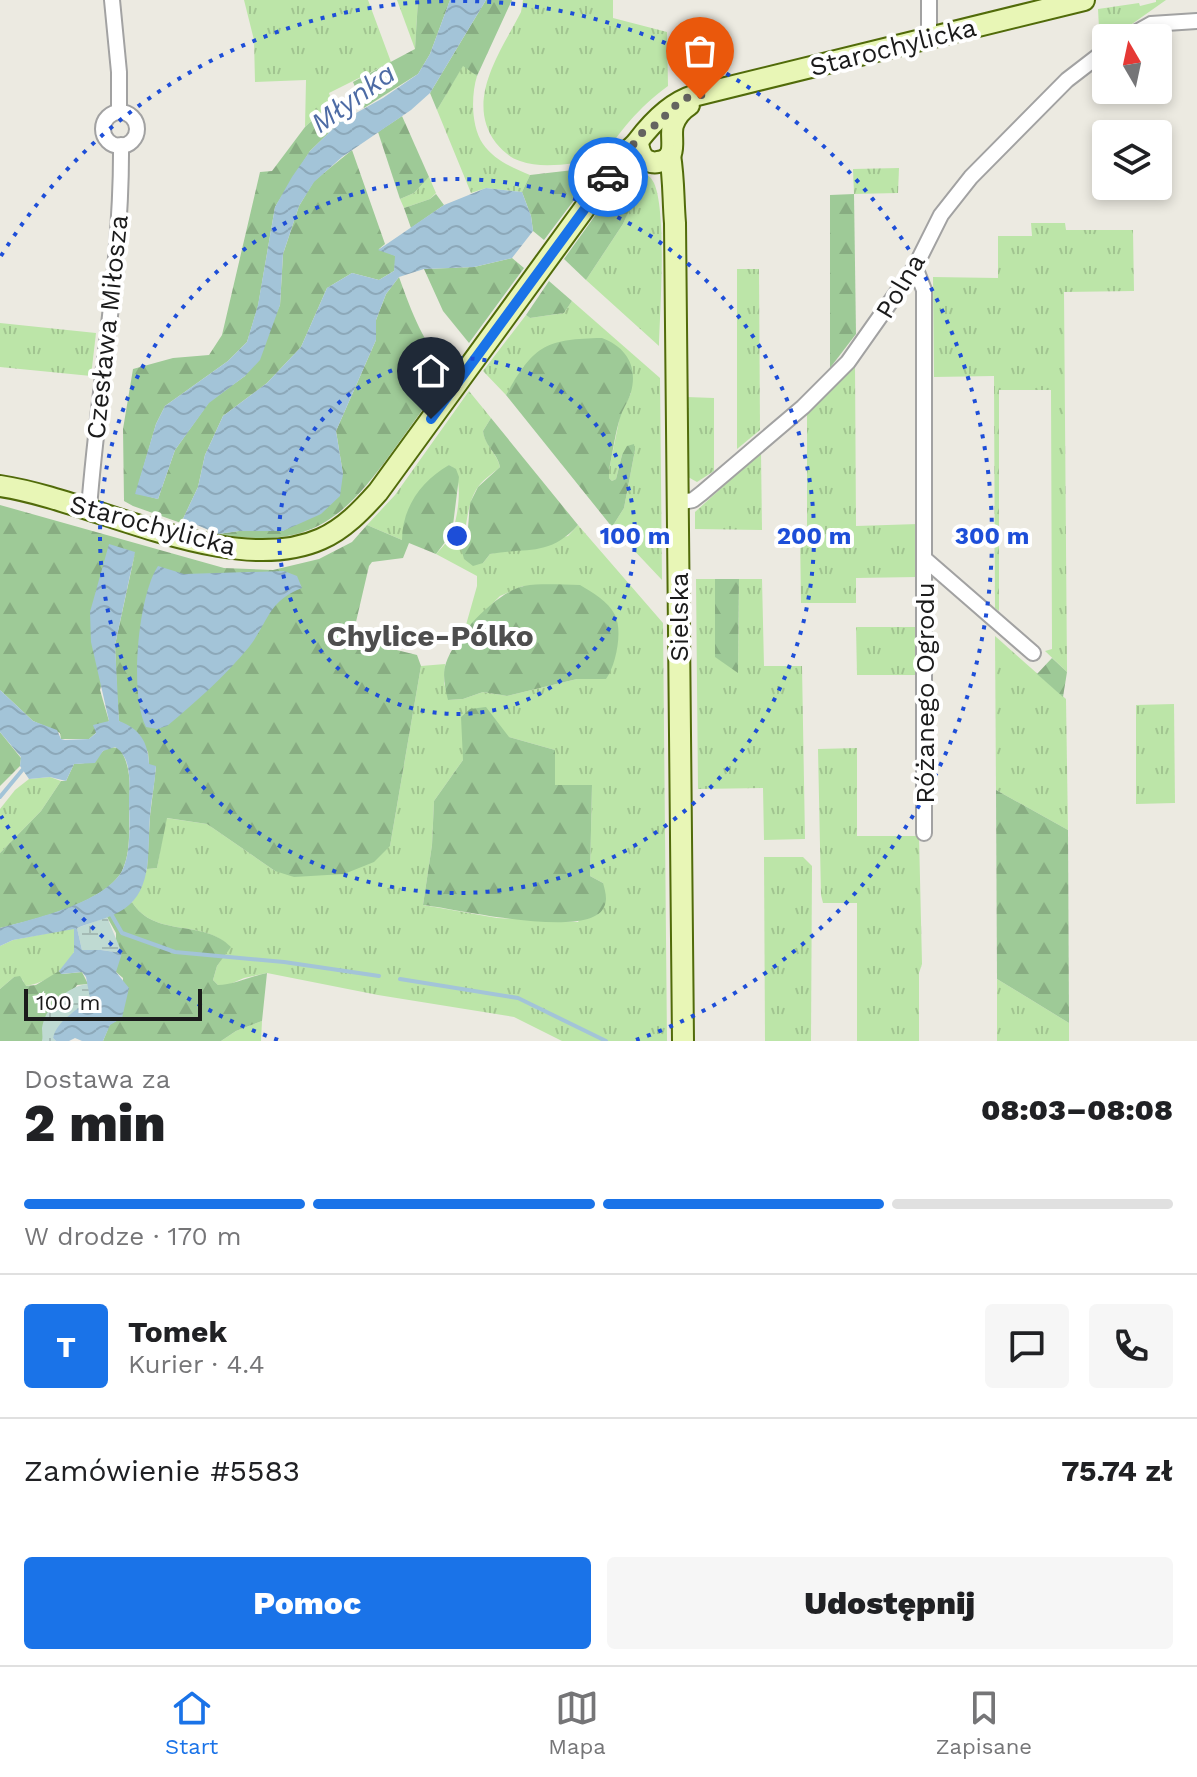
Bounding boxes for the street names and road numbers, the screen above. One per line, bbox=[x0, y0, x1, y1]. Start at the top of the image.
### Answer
street label: Starochylicka bbox=[807, 12, 980, 82]
street label: Czesława Miłosza bbox=[80, 213, 134, 441]
street label: Polna bbox=[869, 248, 931, 324]
street label: Starochylicka bbox=[67, 488, 239, 562]
street label: Sielska bbox=[664, 572, 694, 662]
street label: Różanego Ogrodu bbox=[910, 582, 940, 804]

